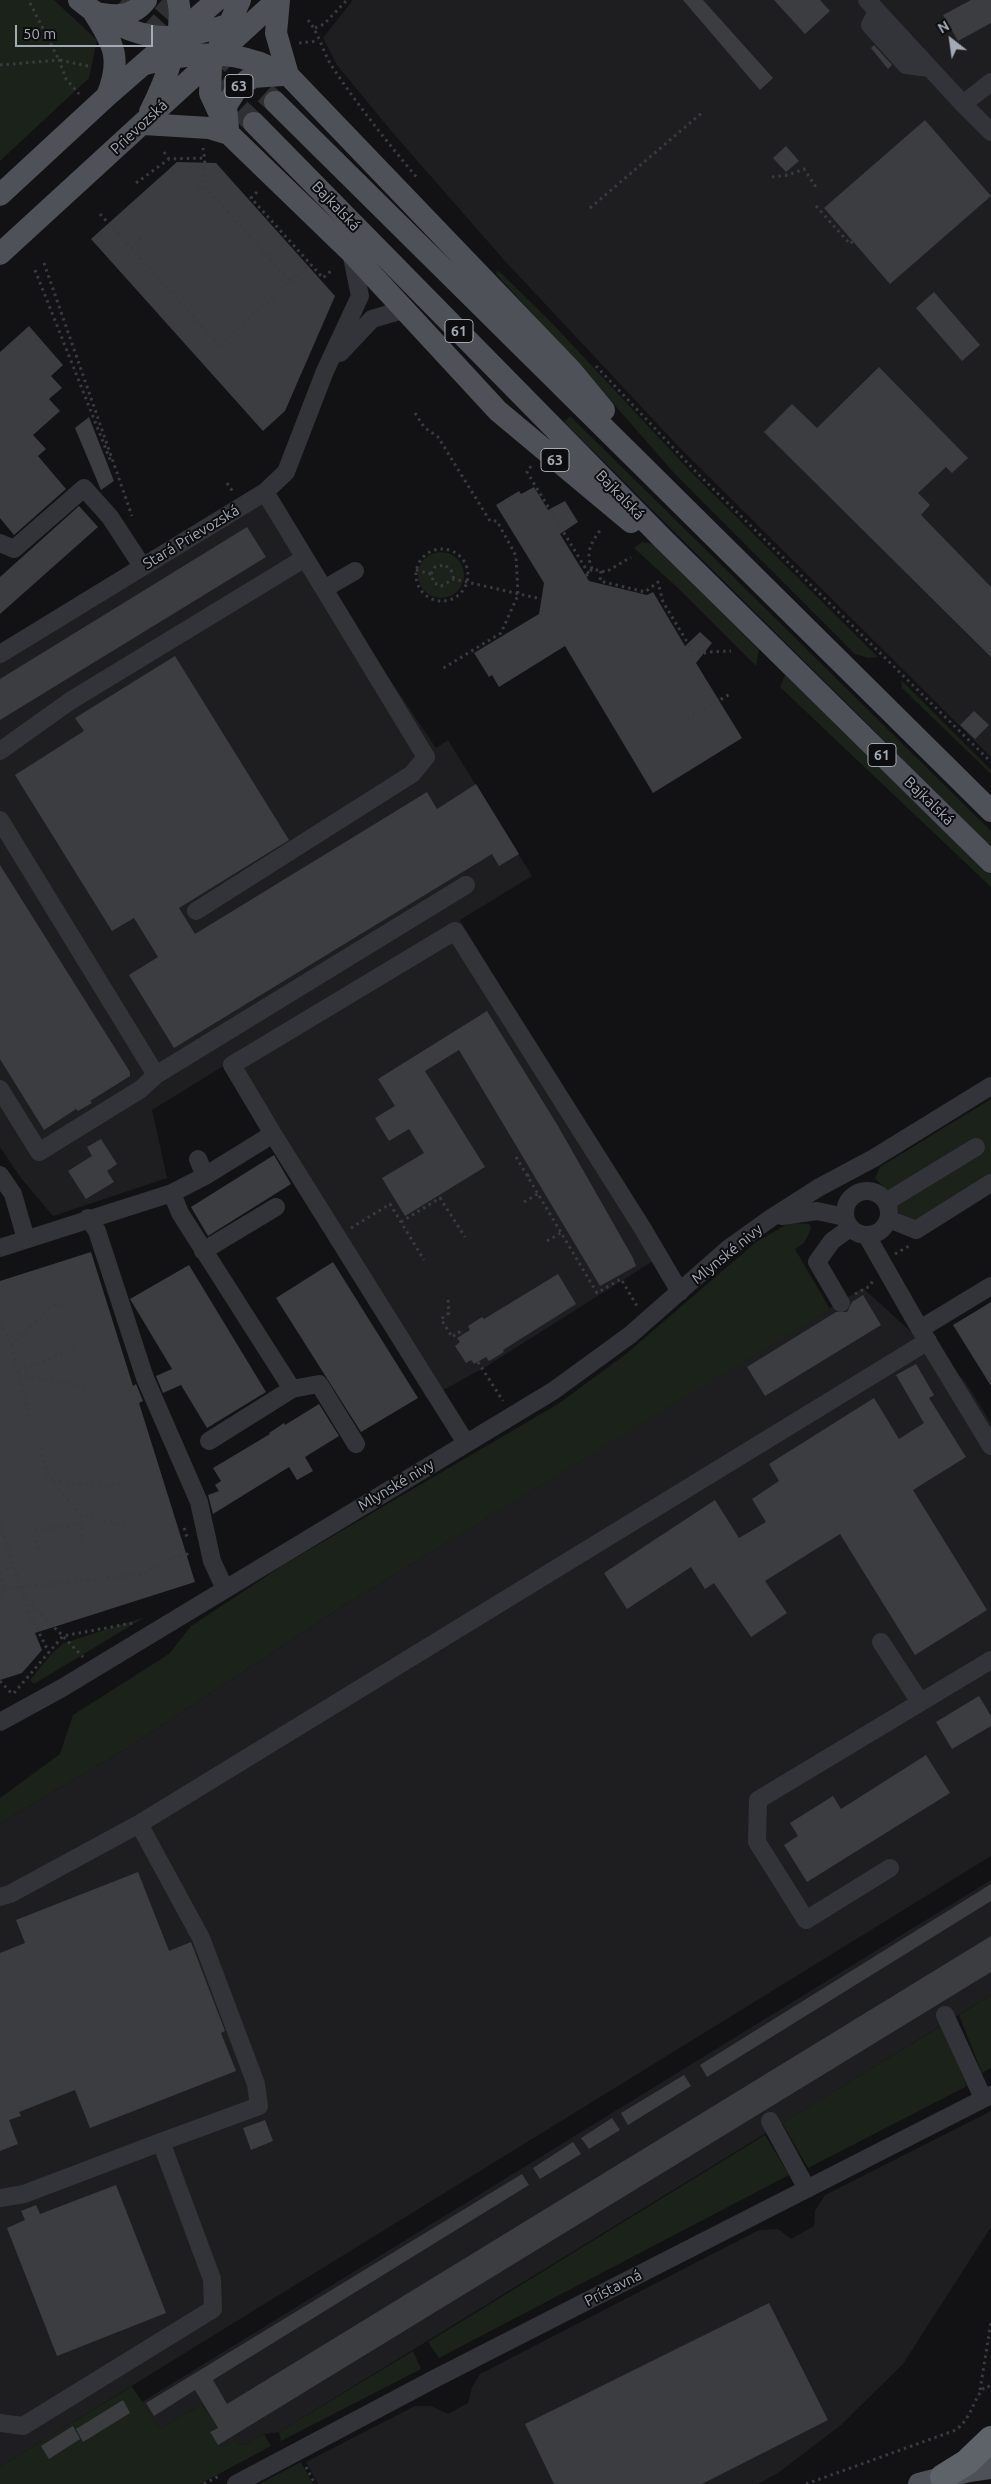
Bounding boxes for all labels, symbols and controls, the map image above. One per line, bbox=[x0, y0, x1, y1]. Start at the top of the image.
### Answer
scale bar bbox=[18, 15, 155, 47]
north arrow bbox=[926, 15, 976, 65]
text: N bbox=[935, 17, 952, 37]
text: 50 m bbox=[23, 25, 56, 42]
road number: 63 bbox=[225, 74, 253, 98]
street label: Prievozská bbox=[107, 96, 171, 158]
street label: Bajkalská bbox=[308, 177, 364, 235]
road number: 61 bbox=[445, 320, 473, 342]
road number: 63 bbox=[541, 448, 569, 472]
street label: Bajkalská bbox=[592, 466, 648, 524]
street label: Stará Prievozská bbox=[139, 501, 243, 573]
road number: 61 bbox=[868, 744, 896, 766]
street label: Bajkalská bbox=[900, 773, 958, 829]
street label: Mlynské nivy bbox=[688, 1220, 766, 1288]
street label: Mlynské nivy bbox=[355, 1455, 437, 1515]
street label: Prístavná bbox=[581, 2266, 645, 2310]

